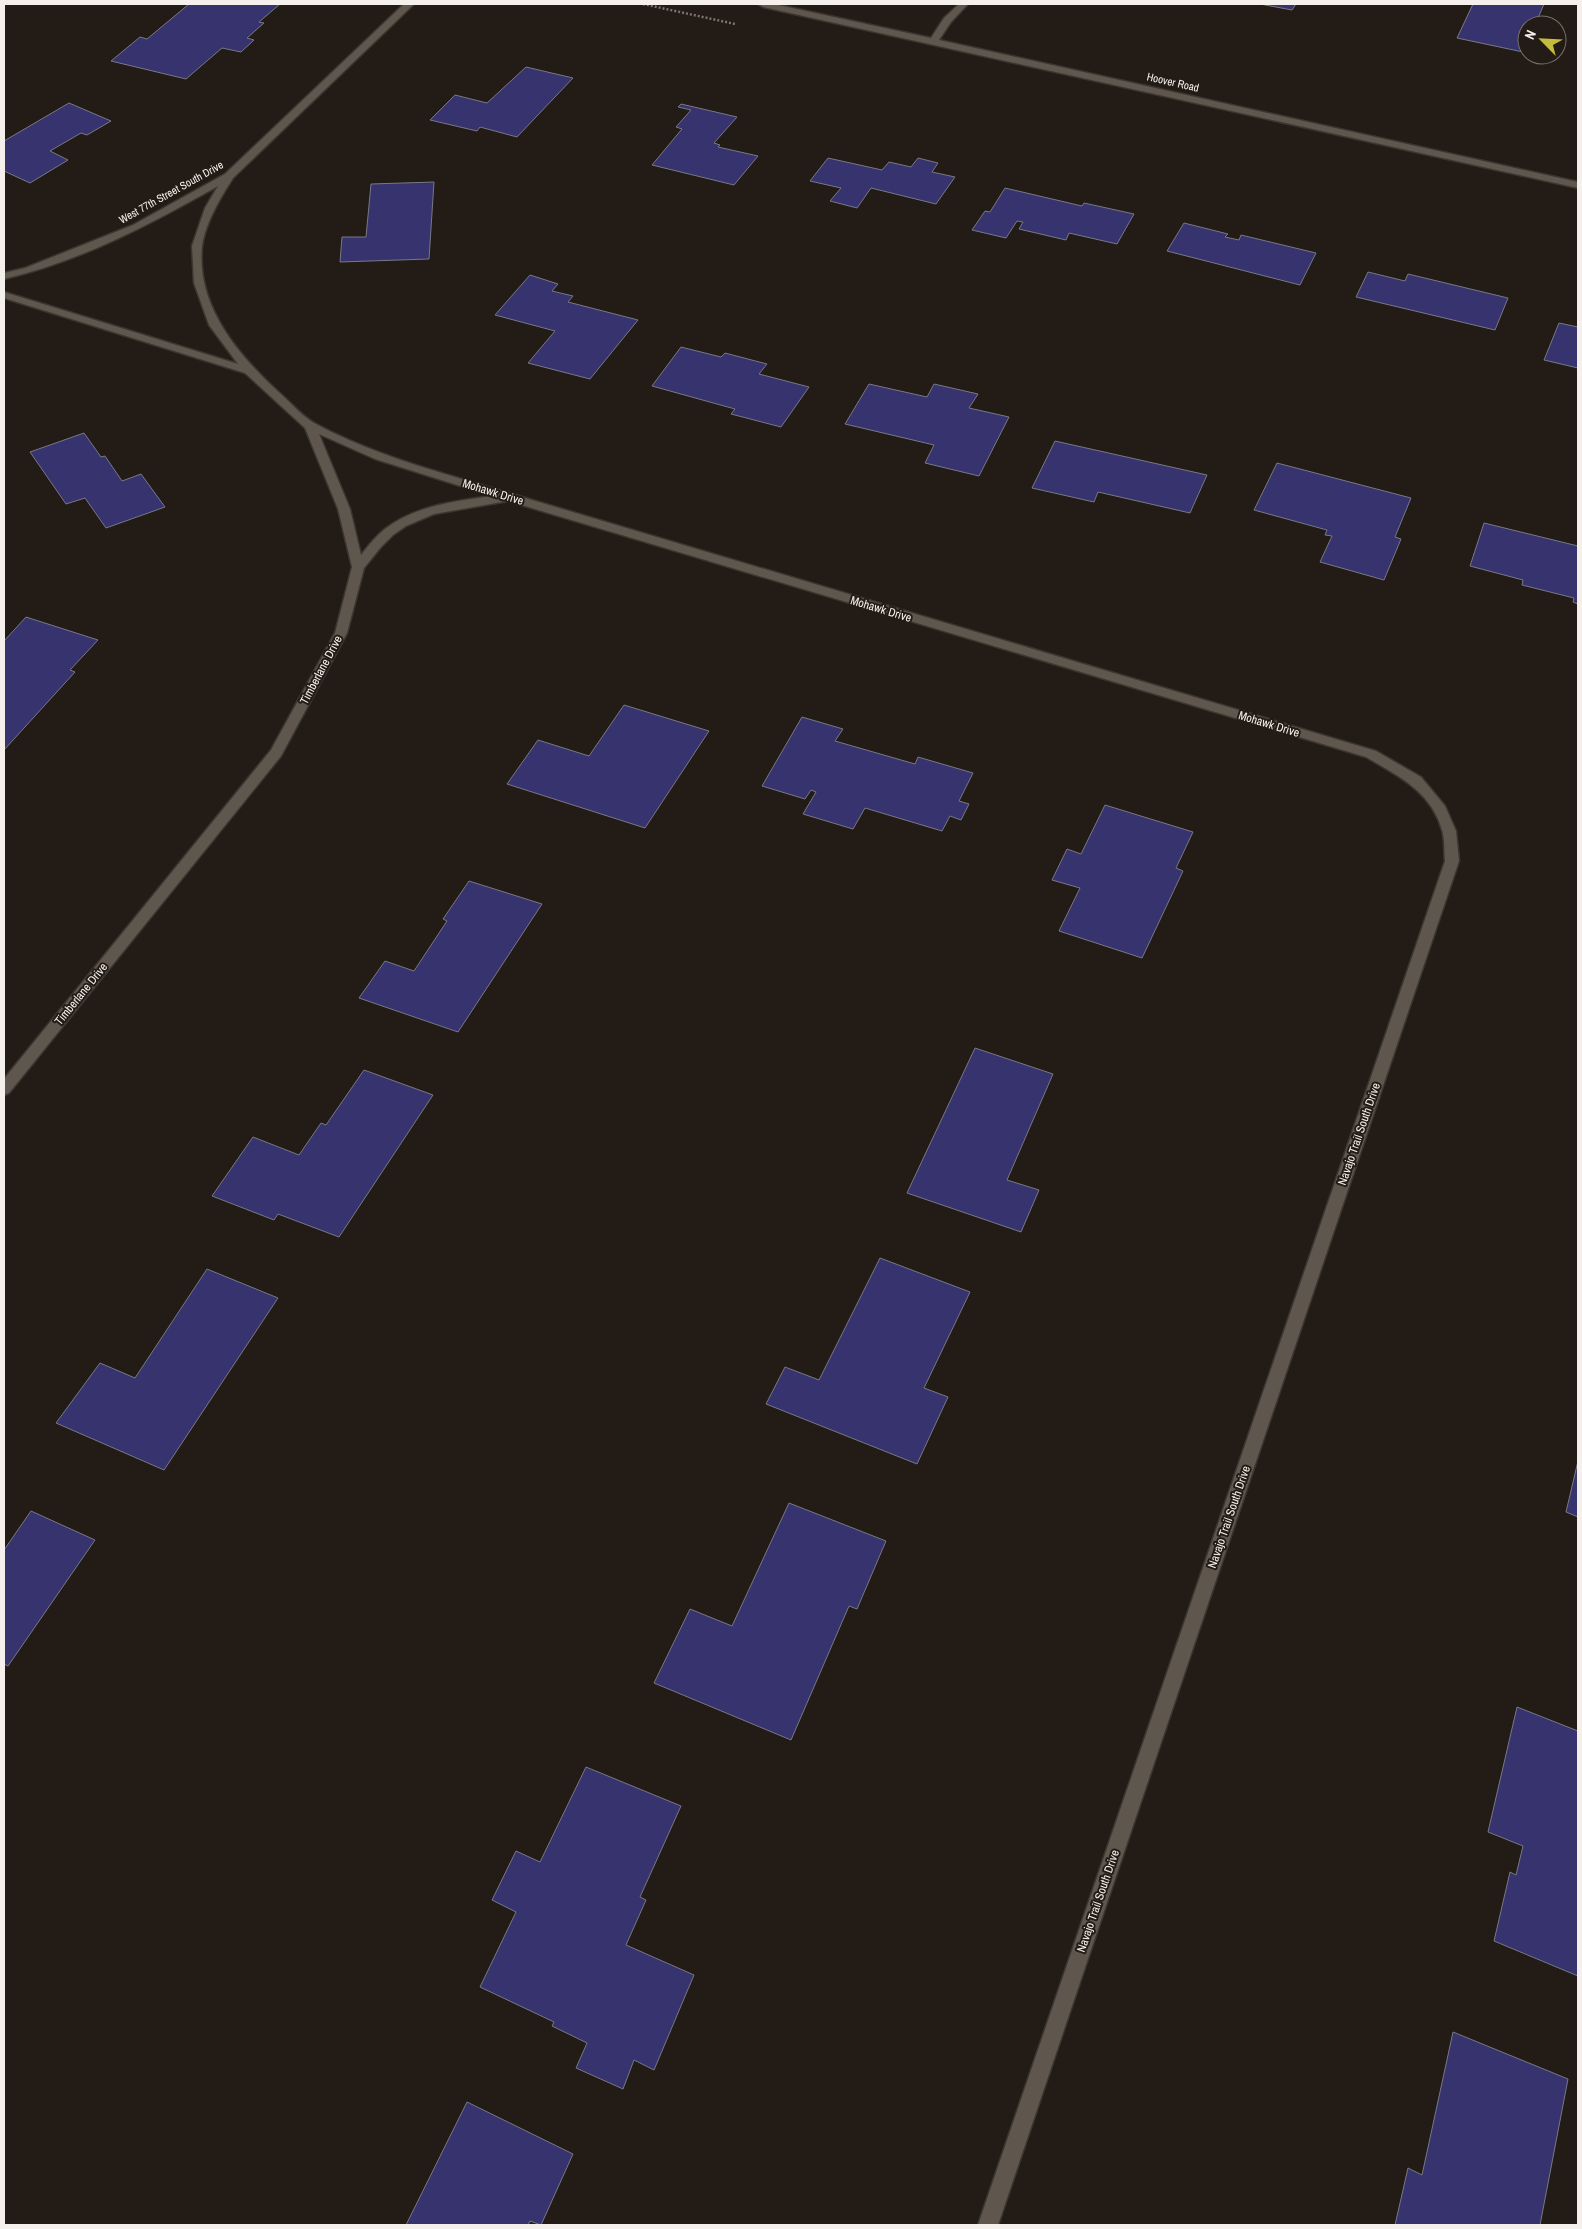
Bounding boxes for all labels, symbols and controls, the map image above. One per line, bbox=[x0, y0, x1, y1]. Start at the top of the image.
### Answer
north arrow bbox=[1517, 15, 1567, 65]
text: N bbox=[1520, 27, 1540, 42]
street label: Hoover Road bbox=[1146, 69, 1200, 95]
street label: West 77th Street South Drive bbox=[116, 157, 226, 227]
street label: Mohawk Drive bbox=[461, 475, 525, 509]
street label: Mohawk Drive bbox=[849, 592, 913, 626]
street label: Timberlane Drive bbox=[296, 633, 346, 707]
street label: Mohawk Drive bbox=[1237, 707, 1301, 741]
street label: Timberlane Drive bbox=[51, 960, 111, 1028]
street label: Navajo Trail South Drive bbox=[1334, 1081, 1384, 1187]
street label: Navajo Trail South Drive bbox=[1204, 1464, 1254, 1570]
street label: Navajo Trail South Drive bbox=[1073, 1848, 1123, 1954]

